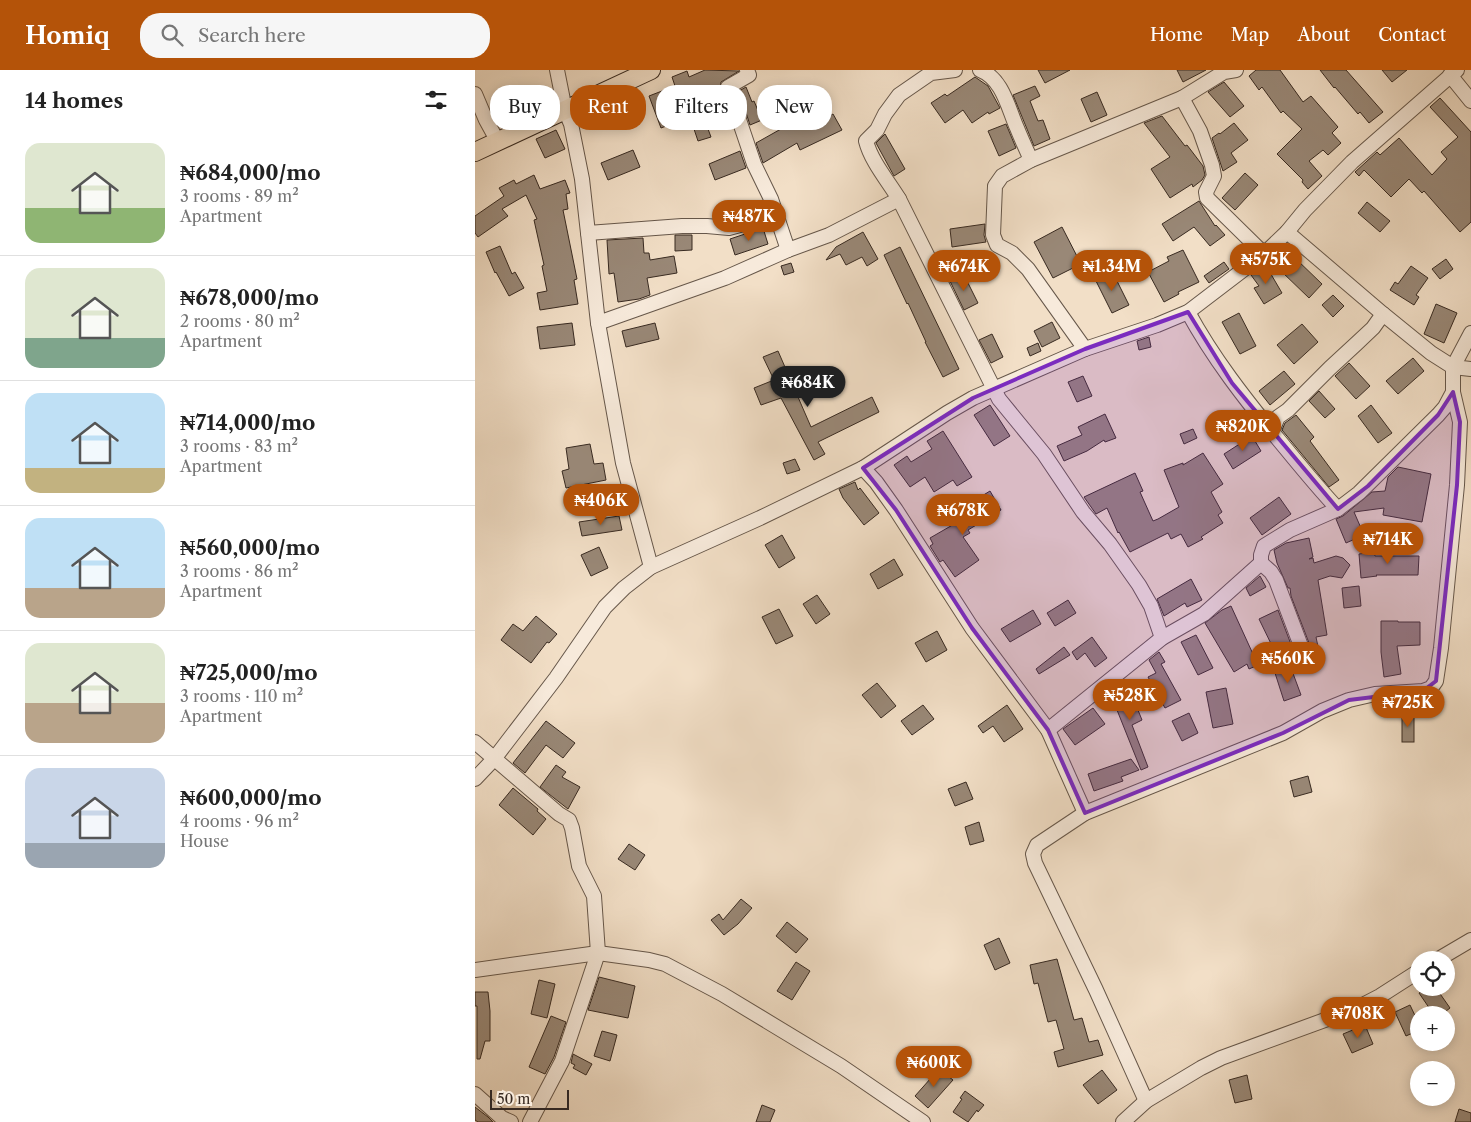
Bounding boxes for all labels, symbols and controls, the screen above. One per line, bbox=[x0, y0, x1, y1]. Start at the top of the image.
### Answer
search box bbox=[140, 13, 490, 58]
text: Homiq bbox=[25, 21, 110, 50]
icon: search bbox=[158, 21, 186, 49]
text: Search here bbox=[198, 24, 306, 47]
text: Home bbox=[1150, 24, 1203, 46]
text: Map bbox=[1231, 24, 1269, 46]
text: About bbox=[1297, 24, 1350, 46]
text: Contact bbox=[1378, 24, 1446, 46]
chip: Buy bbox=[490, 85, 560, 130]
chip: Rent bbox=[570, 85, 646, 130]
chip: Filters bbox=[656, 85, 747, 130]
chip: New bbox=[757, 85, 832, 130]
icon: filters bbox=[422, 86, 450, 114]
text: 14 homes bbox=[25, 88, 123, 113]
text: ₦684,000/mo bbox=[180, 160, 321, 185]
icon: home bbox=[65, 163, 125, 223]
text: 3 rooms · 89 m² bbox=[180, 186, 299, 206]
pin: ₦487K bbox=[714, 200, 784, 242]
text: Apartment bbox=[180, 206, 262, 226]
text: ₦487K bbox=[723, 206, 775, 226]
pin: ₦575K bbox=[1231, 242, 1301, 285]
text: ₦575K bbox=[1241, 249, 1291, 269]
pin: ₦674K bbox=[929, 250, 999, 292]
pin: ₦1.34M bbox=[1071, 250, 1153, 292]
text: ₦674K bbox=[939, 256, 990, 276]
text: ₦1.34M bbox=[1083, 256, 1141, 276]
text: ₦678,000/mo bbox=[180, 285, 319, 310]
icon: home bbox=[65, 288, 125, 348]
text: 2 rooms · 80 m² bbox=[180, 311, 300, 331]
text: Apartment bbox=[180, 331, 262, 351]
pin: ₦684K bbox=[773, 366, 843, 408]
text: ₦684K bbox=[781, 372, 835, 392]
text: ₦714,000/mo bbox=[180, 410, 315, 435]
pin: ₦820K bbox=[1208, 410, 1278, 452]
icon: home bbox=[65, 413, 125, 473]
text: ₦820K bbox=[1216, 416, 1270, 436]
text: 3 rooms · 83 m² bbox=[180, 436, 298, 456]
text: Apartment bbox=[180, 456, 262, 476]
pin: ₦406K bbox=[566, 484, 636, 526]
text: ₦406K bbox=[574, 490, 628, 510]
pin: ₦678K bbox=[928, 494, 998, 536]
text: ₦678K bbox=[937, 500, 989, 520]
pin: ₦714K bbox=[1353, 522, 1423, 565]
text: ₦714K bbox=[1363, 529, 1413, 549]
text: ₦560,000/mo bbox=[180, 535, 320, 560]
icon: home bbox=[65, 538, 125, 598]
text: 3 rooms · 86 m² bbox=[180, 561, 299, 581]
text: Apartment bbox=[180, 581, 262, 601]
pin: ₦560K bbox=[1253, 642, 1323, 684]
text: ₦560K bbox=[1262, 648, 1314, 668]
text: ₦725,000/mo bbox=[180, 660, 318, 685]
icon: home bbox=[65, 663, 125, 723]
pin: ₦528K bbox=[1095, 678, 1165, 721]
text: ₦528K bbox=[1104, 685, 1156, 705]
text: 3 rooms · 110 m² bbox=[180, 686, 303, 706]
pin: ₦725K bbox=[1373, 686, 1443, 728]
text: ₦725K bbox=[1383, 692, 1433, 712]
text: Apartment bbox=[180, 706, 262, 726]
text: ₦600,000/mo bbox=[180, 785, 322, 810]
icon: home bbox=[65, 788, 125, 848]
text: 4 rooms · 96 m² bbox=[180, 811, 299, 831]
text: House bbox=[180, 831, 229, 851]
map controls bbox=[1410, 951, 1455, 1106]
button: locate bbox=[1410, 951, 1455, 996]
pin: ₦708K bbox=[1323, 996, 1393, 1039]
text: ₦708K bbox=[1332, 1003, 1384, 1023]
button: + bbox=[1410, 1006, 1455, 1051]
pin: ₦600K bbox=[899, 1046, 969, 1088]
text: ₦600K bbox=[907, 1052, 961, 1072]
button: − bbox=[1410, 1061, 1455, 1106]
scale bar bbox=[490, 1087, 569, 1110]
text: 50 m bbox=[497, 1090, 530, 1108]

